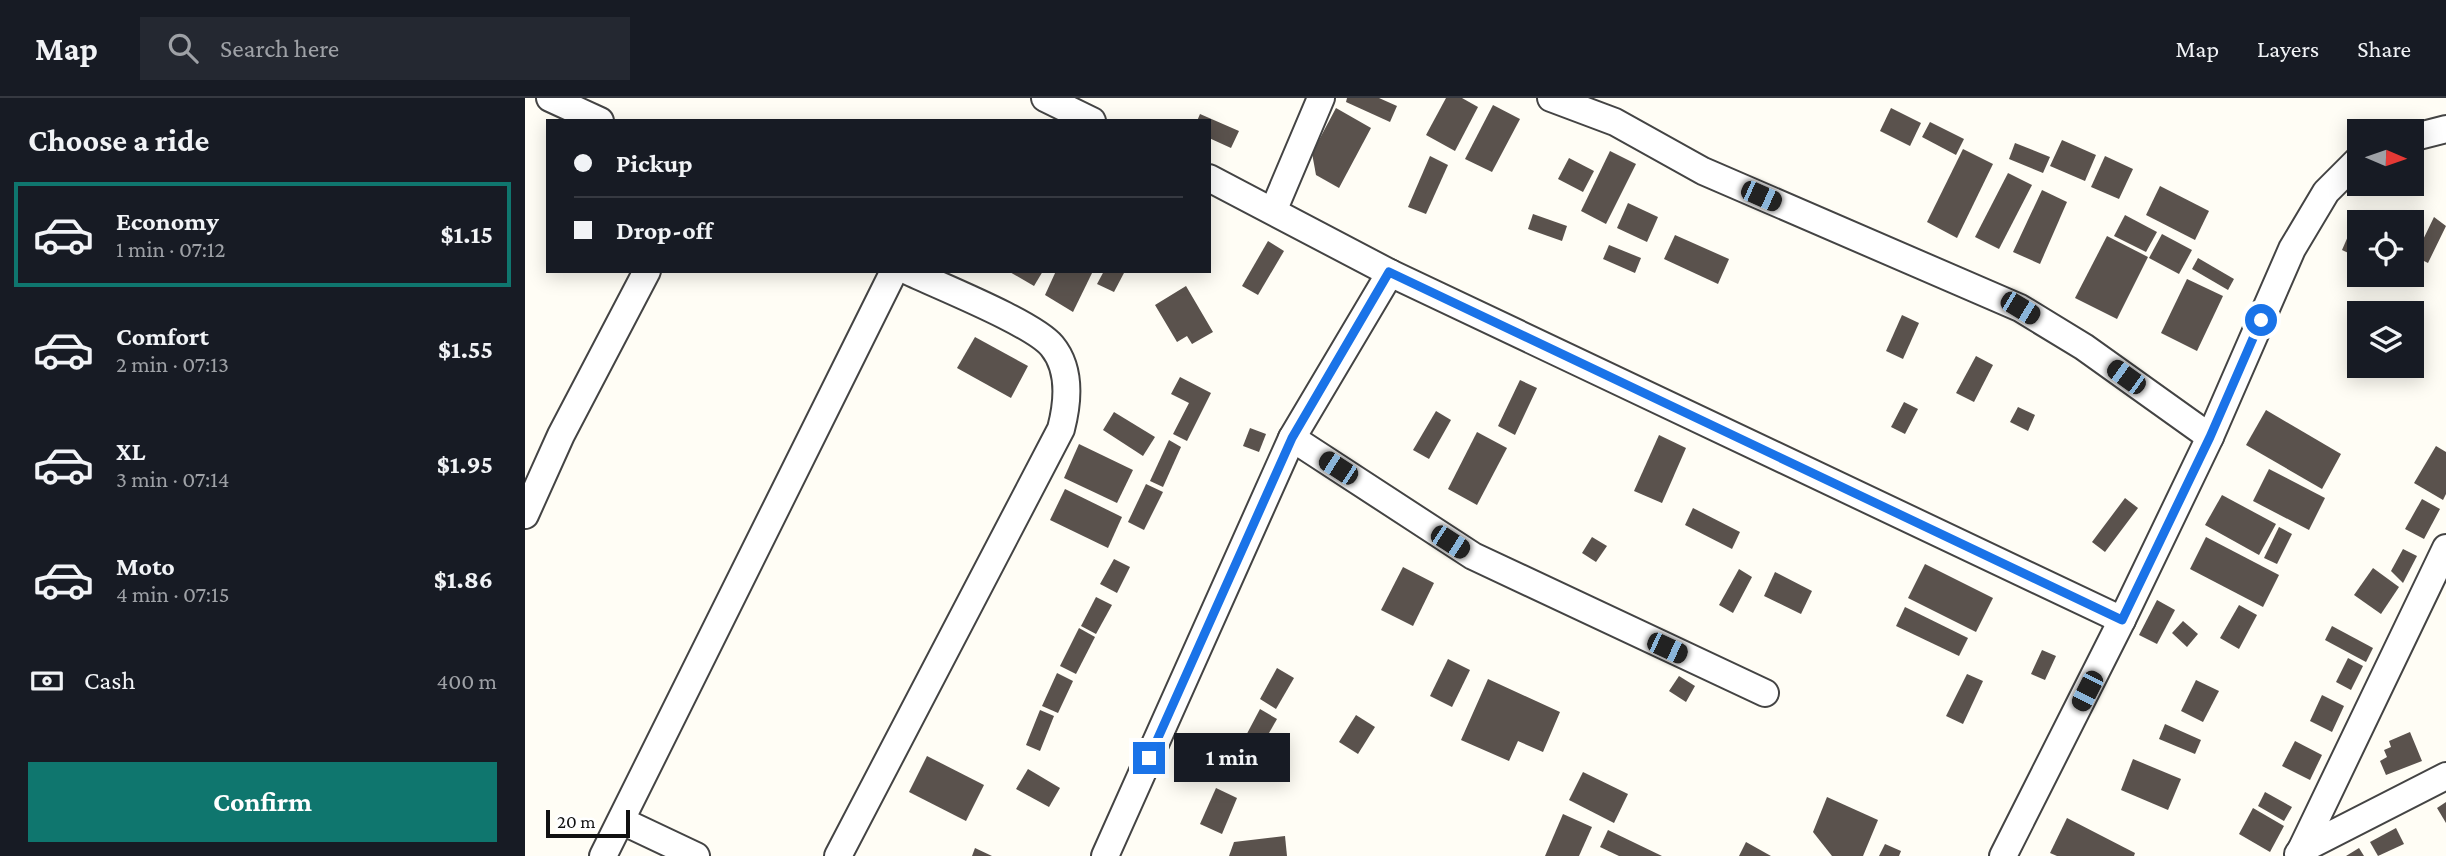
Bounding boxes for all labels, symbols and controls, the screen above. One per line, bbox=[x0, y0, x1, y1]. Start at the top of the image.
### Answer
search box bbox=[140, 17, 630, 80]
icon: search bbox=[164, 29, 202, 67]
text: Map bbox=[35, 30, 98, 67]
text: Search here bbox=[220, 34, 339, 63]
text: Map bbox=[2175, 35, 2219, 62]
text: Layers bbox=[2257, 35, 2319, 62]
text: Share bbox=[2357, 35, 2411, 62]
north arrow bbox=[2347, 119, 2424, 196]
map controls bbox=[2347, 119, 2424, 378]
text: Choose a ride bbox=[28, 122, 209, 158]
text: Pickup bbox=[616, 149, 693, 178]
car bbox=[1738, 178, 1785, 214]
icon: car bbox=[32, 203, 95, 266]
text: Economy bbox=[116, 207, 219, 236]
button: locate bbox=[2347, 210, 2424, 287]
text: Drop-off bbox=[616, 216, 713, 245]
text: $1.15 bbox=[441, 220, 493, 249]
text: 1 min · 07:12 bbox=[116, 236, 226, 262]
car bbox=[1997, 288, 2044, 328]
button: layers bbox=[2347, 301, 2424, 378]
route start bbox=[2245, 304, 2277, 336]
icon: car bbox=[32, 318, 95, 381]
text: Comfort bbox=[116, 322, 209, 351]
text: $1.55 bbox=[438, 335, 493, 364]
text: 2 min · 07:13 bbox=[116, 351, 229, 377]
car bbox=[2103, 356, 2150, 398]
icon: car bbox=[32, 433, 95, 496]
text: XL bbox=[116, 437, 145, 466]
car bbox=[1315, 448, 1362, 488]
text: $1.95 bbox=[437, 450, 493, 479]
text: 3 min · 07:14 bbox=[116, 466, 230, 492]
car bbox=[1427, 522, 1474, 562]
icon: car bbox=[32, 548, 95, 611]
text: Moto bbox=[116, 552, 175, 581]
text: $1.86 bbox=[434, 565, 493, 594]
text: 4 min · 07:15 bbox=[116, 581, 230, 607]
car bbox=[1644, 630, 1691, 666]
icon: cash bbox=[28, 662, 66, 700]
text: Cash bbox=[84, 666, 135, 695]
text: 400 m bbox=[436, 668, 497, 694]
car bbox=[2069, 668, 2106, 714]
callout: 1 min bbox=[1173, 734, 1289, 782]
route end bbox=[1133, 742, 1165, 774]
text: 1 min bbox=[1206, 744, 1258, 770]
button: Confirm bbox=[28, 762, 497, 842]
scale bar bbox=[546, 807, 630, 839]
text: 20 m bbox=[557, 811, 596, 832]

